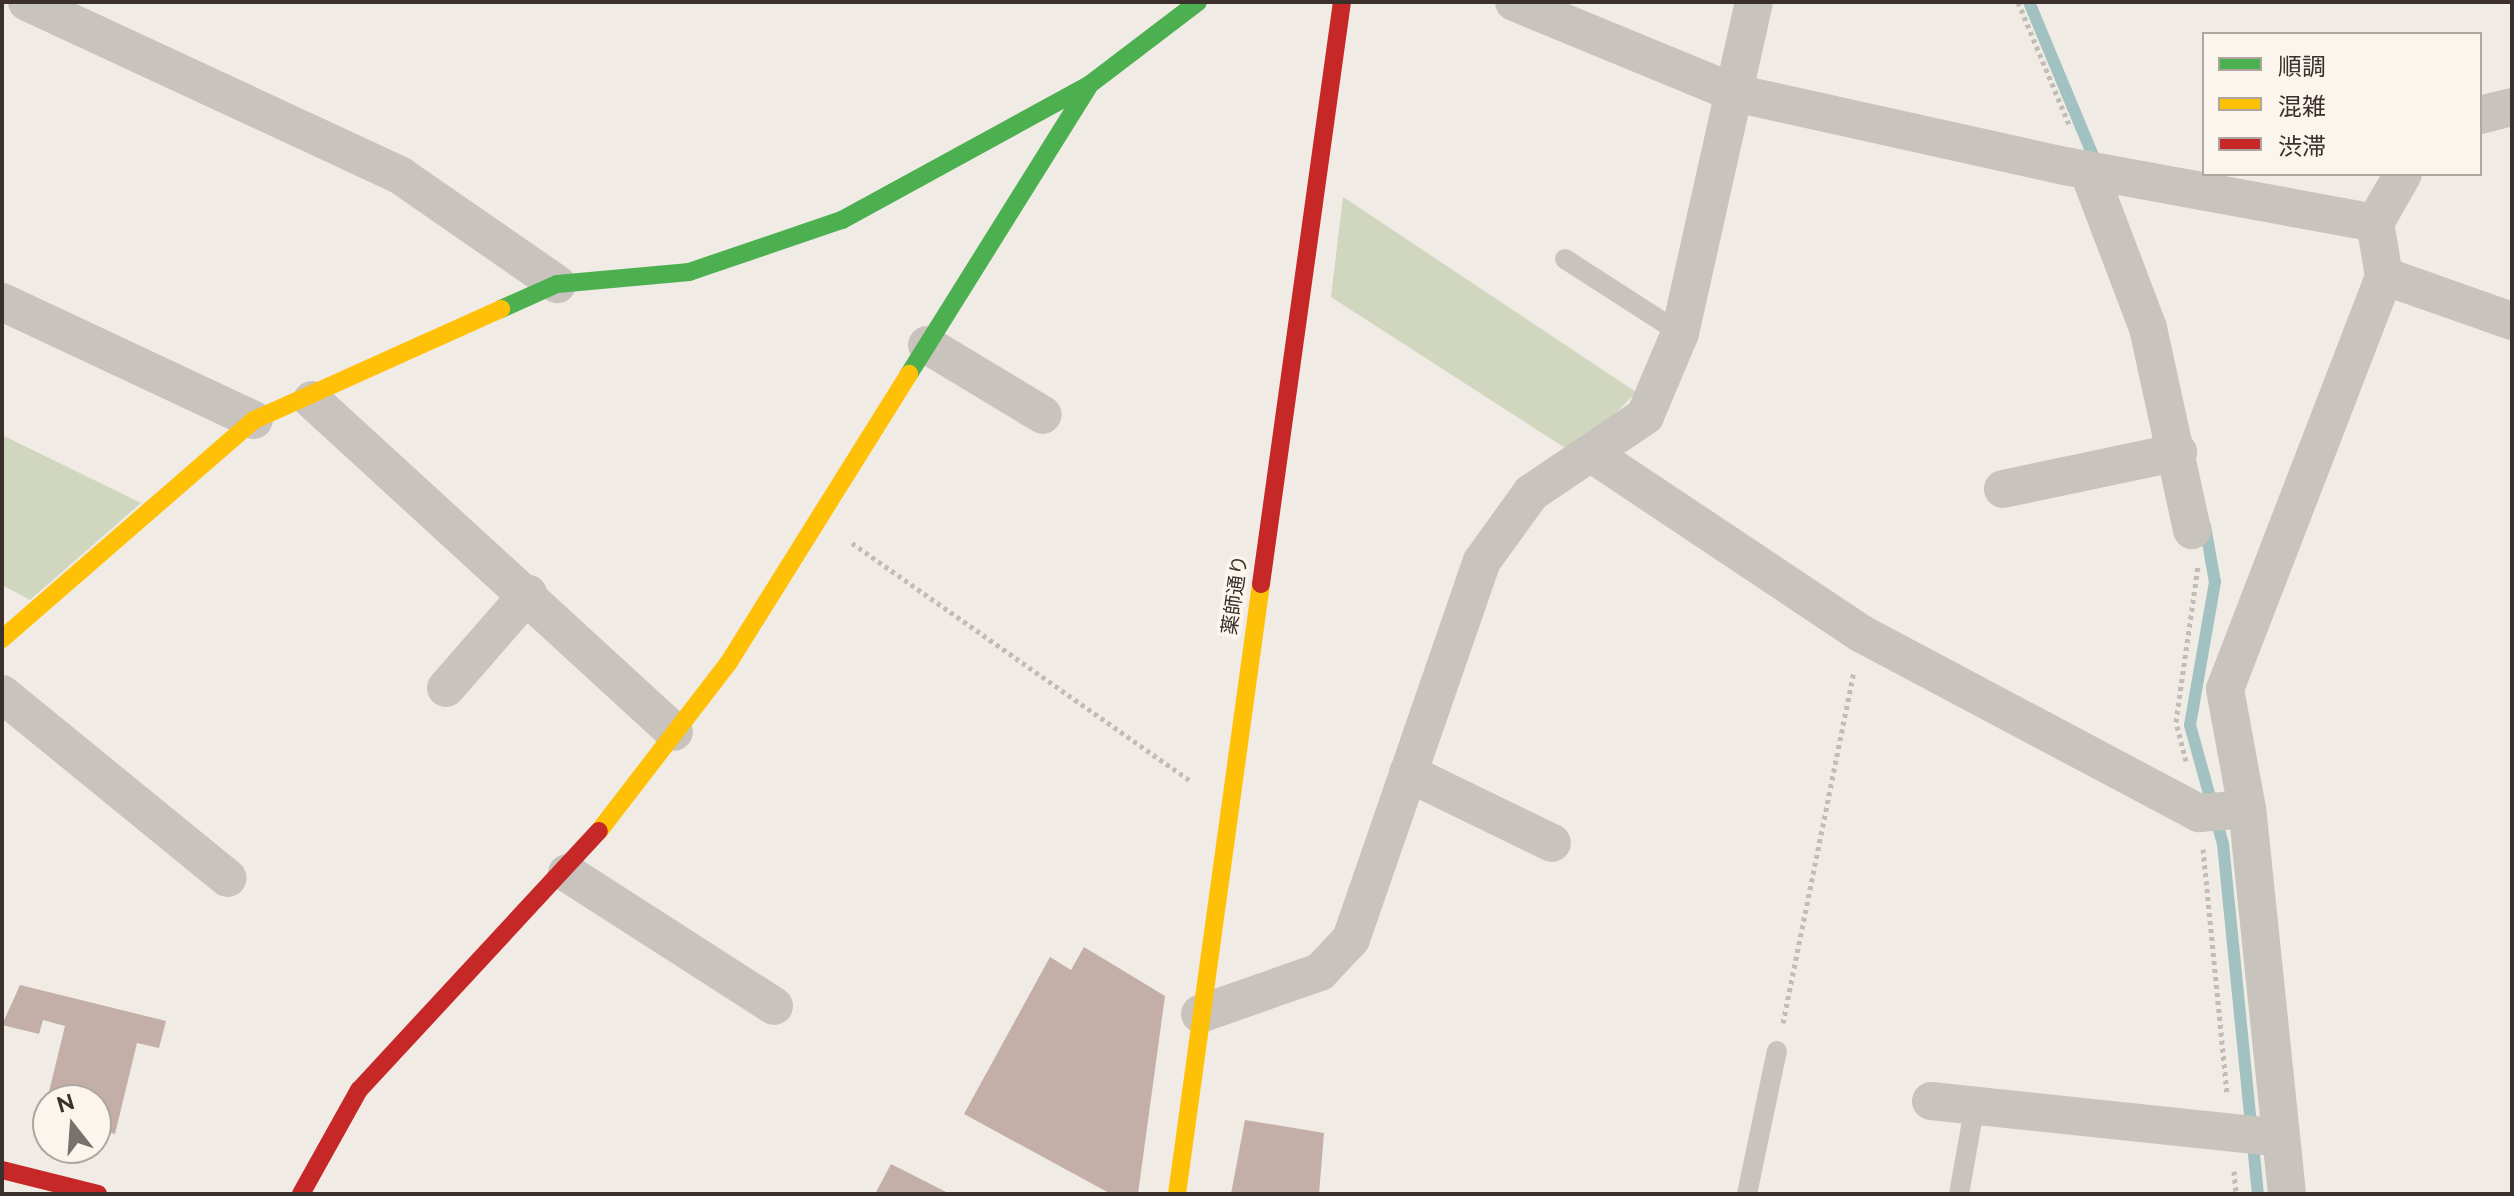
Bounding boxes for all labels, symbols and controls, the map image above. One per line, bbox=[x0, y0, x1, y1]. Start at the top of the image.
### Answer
legend bbox=[2202, 32, 2482, 176]
text: 順調 bbox=[2278, 52, 2326, 81]
text: 混雑 bbox=[2278, 92, 2326, 121]
text: 渋滞 bbox=[2278, 132, 2326, 161]
street label: 薬師通り bbox=[1218, 554, 1252, 636]
north arrow bbox=[32, 1084, 112, 1164]
text: N bbox=[54, 1088, 77, 1118]

